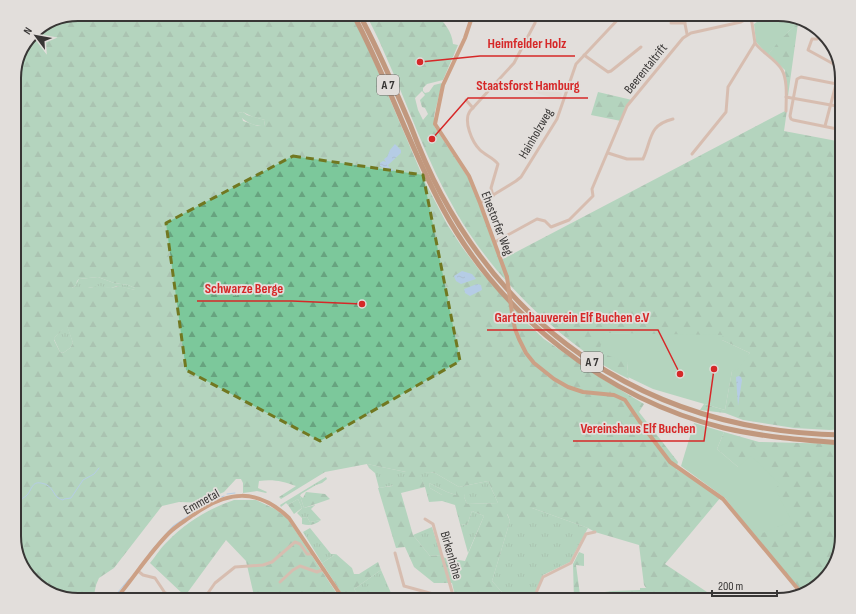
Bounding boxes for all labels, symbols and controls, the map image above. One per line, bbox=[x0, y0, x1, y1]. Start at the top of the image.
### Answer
north arrow bbox=[16, 16, 56, 56]
text: N bbox=[21, 25, 35, 37]
callout: Heimfelder Holz bbox=[480, 30, 575, 56]
text: Heimfelder Holz bbox=[488, 35, 567, 52]
street label: Beerentaltrift bbox=[621, 40, 671, 97]
callout: Staatsforst Hamburg bbox=[468, 72, 588, 98]
road number: A 7 bbox=[377, 75, 399, 95]
text: Staatsforst Hamburg bbox=[476, 77, 580, 94]
street label: Hainholzweg bbox=[515, 106, 557, 161]
street label: Ehestorfer Weg bbox=[478, 189, 517, 258]
callout: Schwarze Berge bbox=[197, 275, 292, 301]
text: Schwarze Berge bbox=[205, 280, 283, 297]
callout: Gartenbauverein Elf Buchen e.V bbox=[487, 304, 658, 330]
text: Gartenbauverein Elf Buchen e.V bbox=[495, 309, 650, 326]
road number: A 7 bbox=[581, 352, 603, 372]
callout: Vereinshaus Elf Buchen bbox=[573, 415, 704, 441]
text: Vereinshaus Elf Buchen bbox=[580, 420, 696, 437]
street label: Emmetal bbox=[181, 486, 222, 518]
street label: Birkenhöhe bbox=[437, 529, 466, 581]
scale bar bbox=[712, 572, 777, 598]
text: 200 m bbox=[718, 579, 744, 594]

